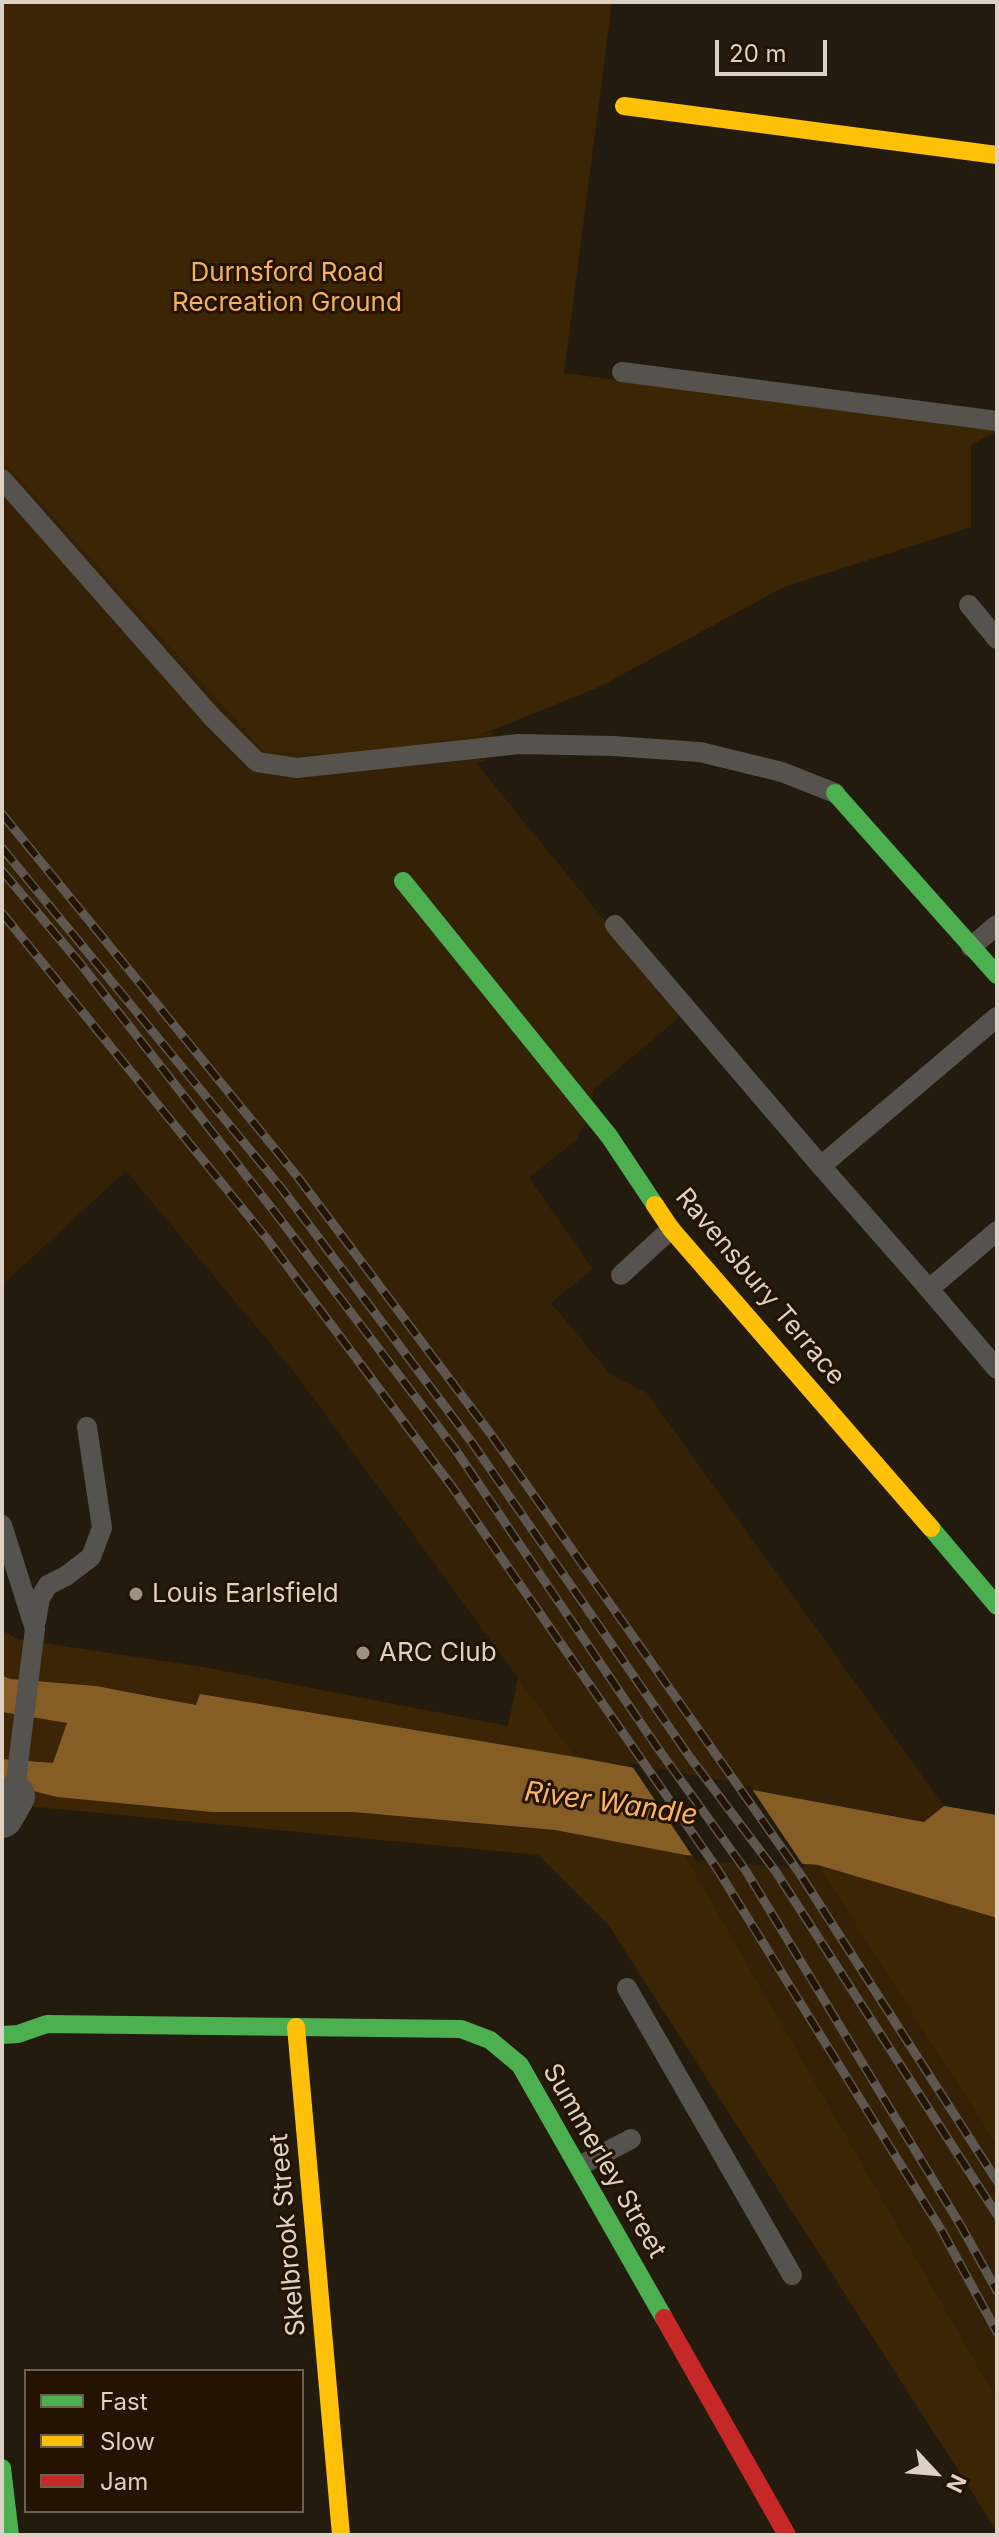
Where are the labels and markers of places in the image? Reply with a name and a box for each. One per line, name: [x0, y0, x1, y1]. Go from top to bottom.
place label: Louis Earlsfield: [152, 1578, 339, 1610]
marker: Louis Earlsfield: [127, 1585, 145, 1603]
place label: ARC Club: [379, 1637, 497, 1669]
marker: ARC Club: [354, 1644, 372, 1662]

